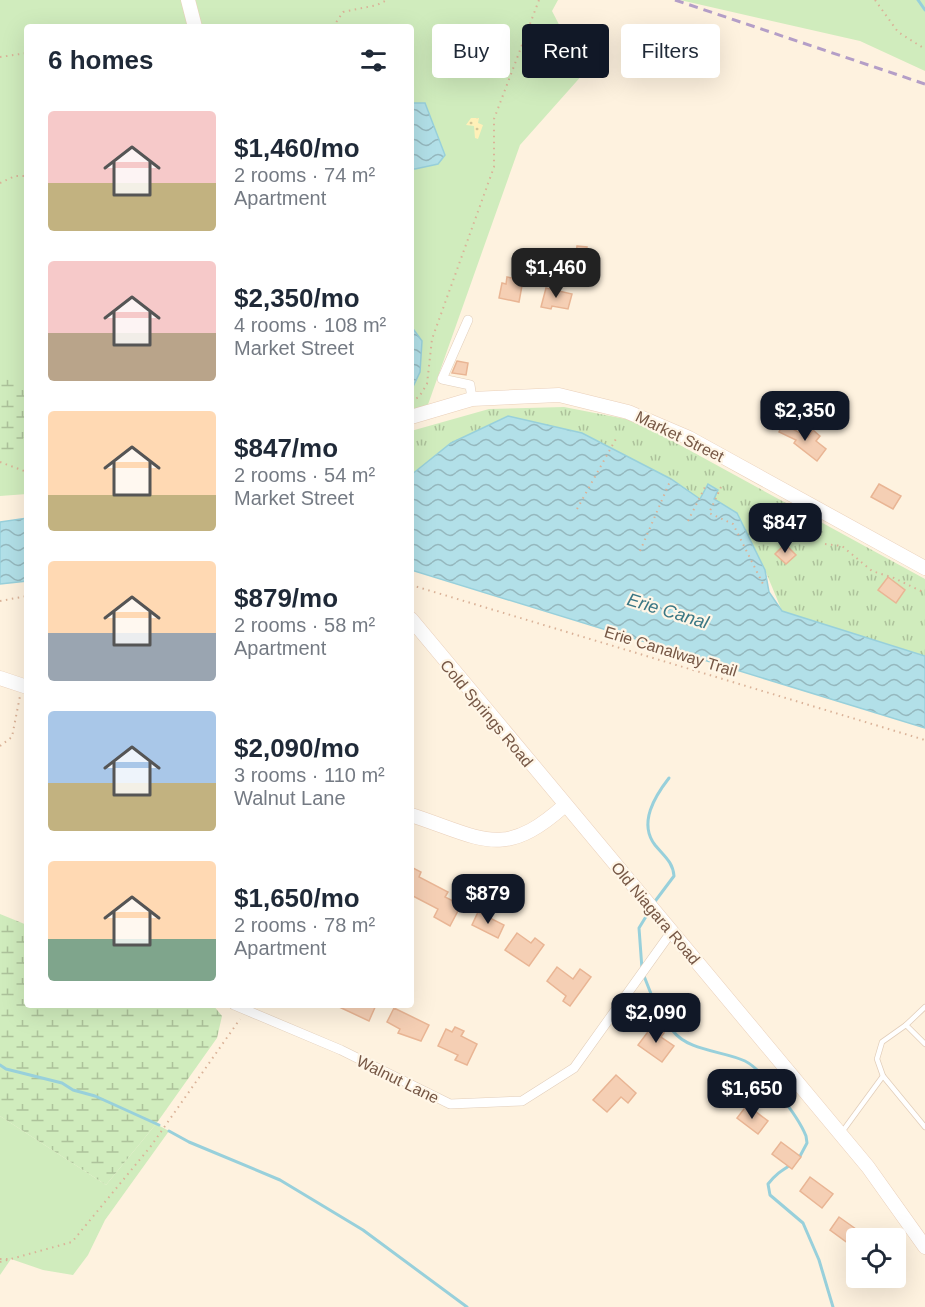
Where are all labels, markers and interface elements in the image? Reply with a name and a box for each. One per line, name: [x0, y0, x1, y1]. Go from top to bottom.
chip: Buy: [432, 24, 510, 78]
chip: Rent: [522, 24, 609, 78]
chip: Filters: [621, 24, 720, 78]
icon: filters: [357, 44, 390, 77]
text: 6 homes: [48, 45, 154, 75]
text: $1,460/mo: [234, 133, 360, 163]
icon: home: [96, 135, 168, 207]
text: 2 rooms · 74 m²: [234, 164, 375, 186]
text: Apartment: [234, 187, 326, 209]
pin: $1,460: [507, 248, 605, 299]
text: $1,460: [525, 256, 587, 278]
text: $2,350/mo: [234, 283, 360, 313]
icon: home: [96, 285, 168, 357]
text: 4 rooms · 108 m²: [234, 314, 386, 336]
text: Market Street: [234, 337, 354, 359]
pin: $2,350: [756, 391, 854, 442]
text: $2,350: [774, 399, 836, 421]
street label: Market Street: [633, 408, 727, 465]
text: $847/mo: [234, 433, 338, 463]
icon: home: [96, 435, 168, 507]
text: 2 rooms · 54 m²: [234, 464, 375, 486]
text: Market Street: [234, 487, 354, 509]
pin: $847: [749, 503, 821, 554]
text: $847: [763, 511, 807, 533]
text: $879/mo: [234, 583, 338, 613]
icon: home: [96, 585, 168, 657]
water label: Erie Canal: [625, 589, 712, 633]
text: 2 rooms · 58 m²: [234, 614, 375, 636]
street label: Erie Canalway Trail: [602, 623, 739, 680]
text: Apartment: [234, 637, 326, 659]
street label: Cold Springs Road: [437, 656, 536, 770]
text: $2,090/mo: [234, 733, 360, 763]
icon: home: [96, 735, 168, 807]
text: 3 rooms · 110 m²: [234, 764, 385, 786]
text: Walnut Lane: [234, 787, 346, 809]
street label: Old Niagara Road: [608, 859, 703, 968]
pin: $879: [452, 874, 524, 925]
text: $879: [466, 882, 510, 904]
text: $1,650/mo: [234, 883, 360, 913]
icon: home: [96, 885, 168, 957]
text: 2 rooms · 78 m²: [234, 914, 375, 936]
text: Apartment: [234, 937, 326, 959]
pin: $2,090: [607, 993, 705, 1044]
text: $2,090: [625, 1001, 687, 1023]
street label: Walnut Lane: [354, 1052, 442, 1107]
pin: $1,650: [703, 1069, 801, 1120]
text: $1,650: [721, 1077, 783, 1099]
map controls: [846, 1228, 906, 1288]
button: locate: [846, 1228, 906, 1288]

